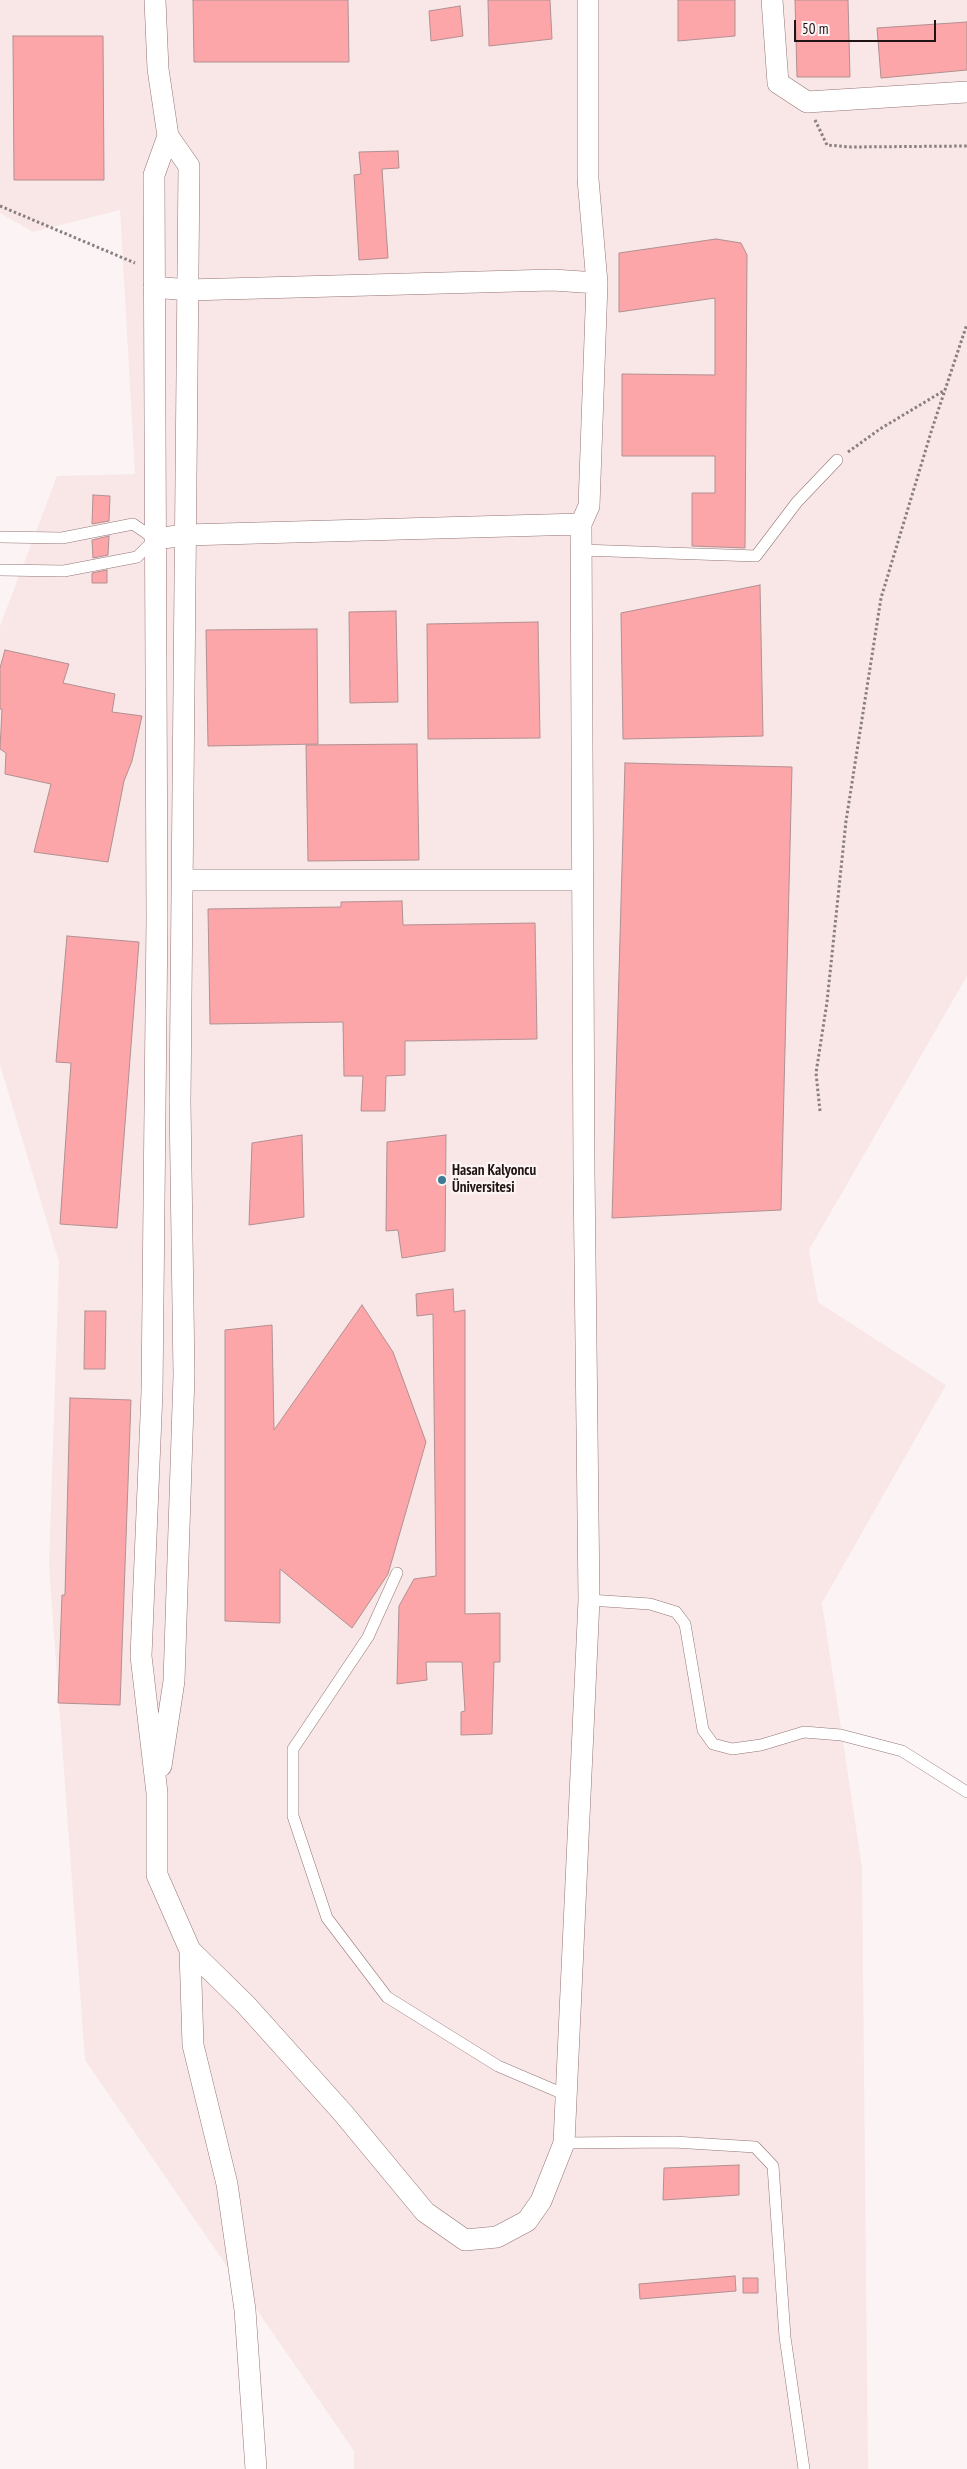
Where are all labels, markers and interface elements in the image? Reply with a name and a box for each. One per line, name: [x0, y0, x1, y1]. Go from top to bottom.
scale bar: [797, 10, 940, 42]
text: 50 m: [802, 19, 828, 38]
place label: Hasan Kalyoncu Üniversitesi: [452, 1162, 536, 1197]
marker: Hasan Kalyoncu Üniversitesi: [436, 1174, 448, 1186]

